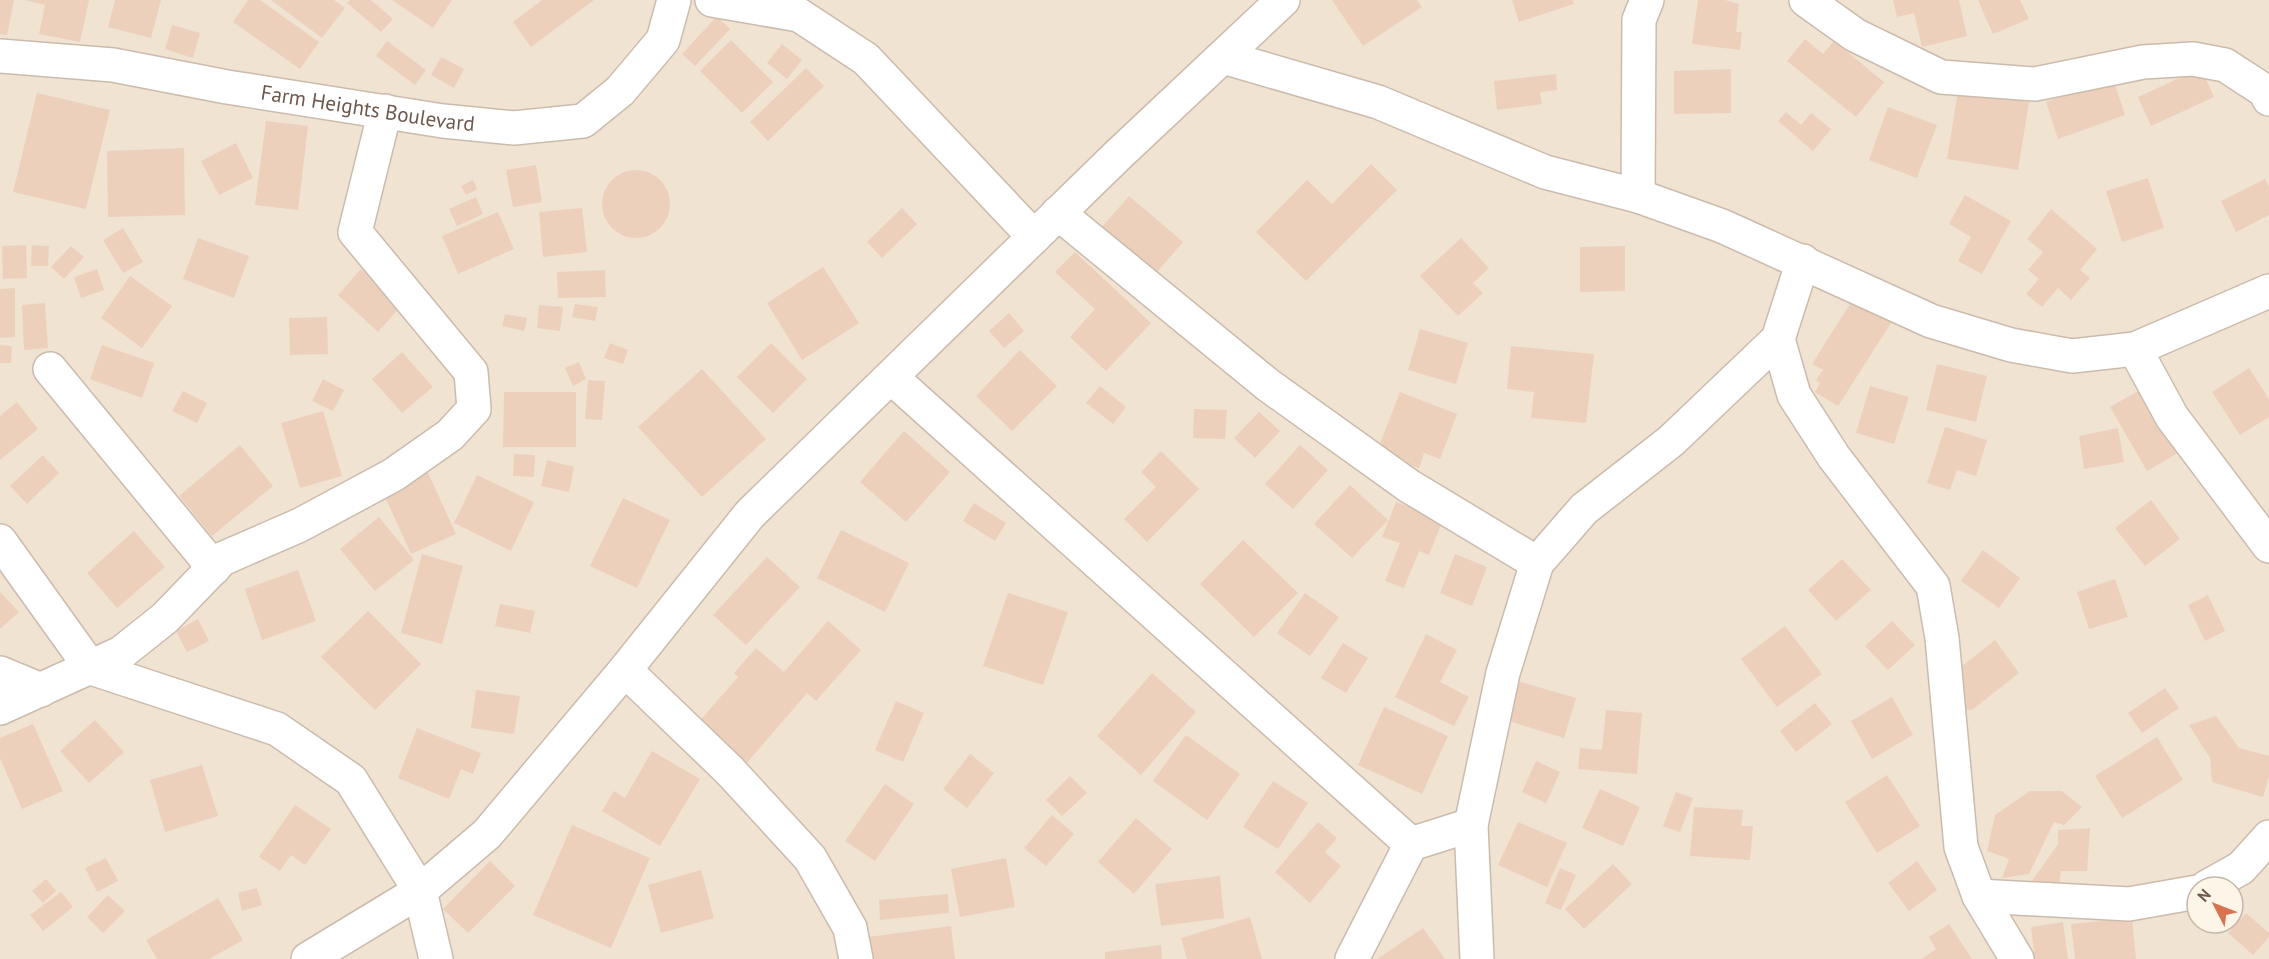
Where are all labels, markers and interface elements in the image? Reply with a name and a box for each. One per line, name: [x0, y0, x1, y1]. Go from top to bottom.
street label: Farm Heights Boulevard: [259, 79, 476, 137]
north arrow: [2185, 875, 2245, 935]
text: N: [2193, 884, 2215, 906]

